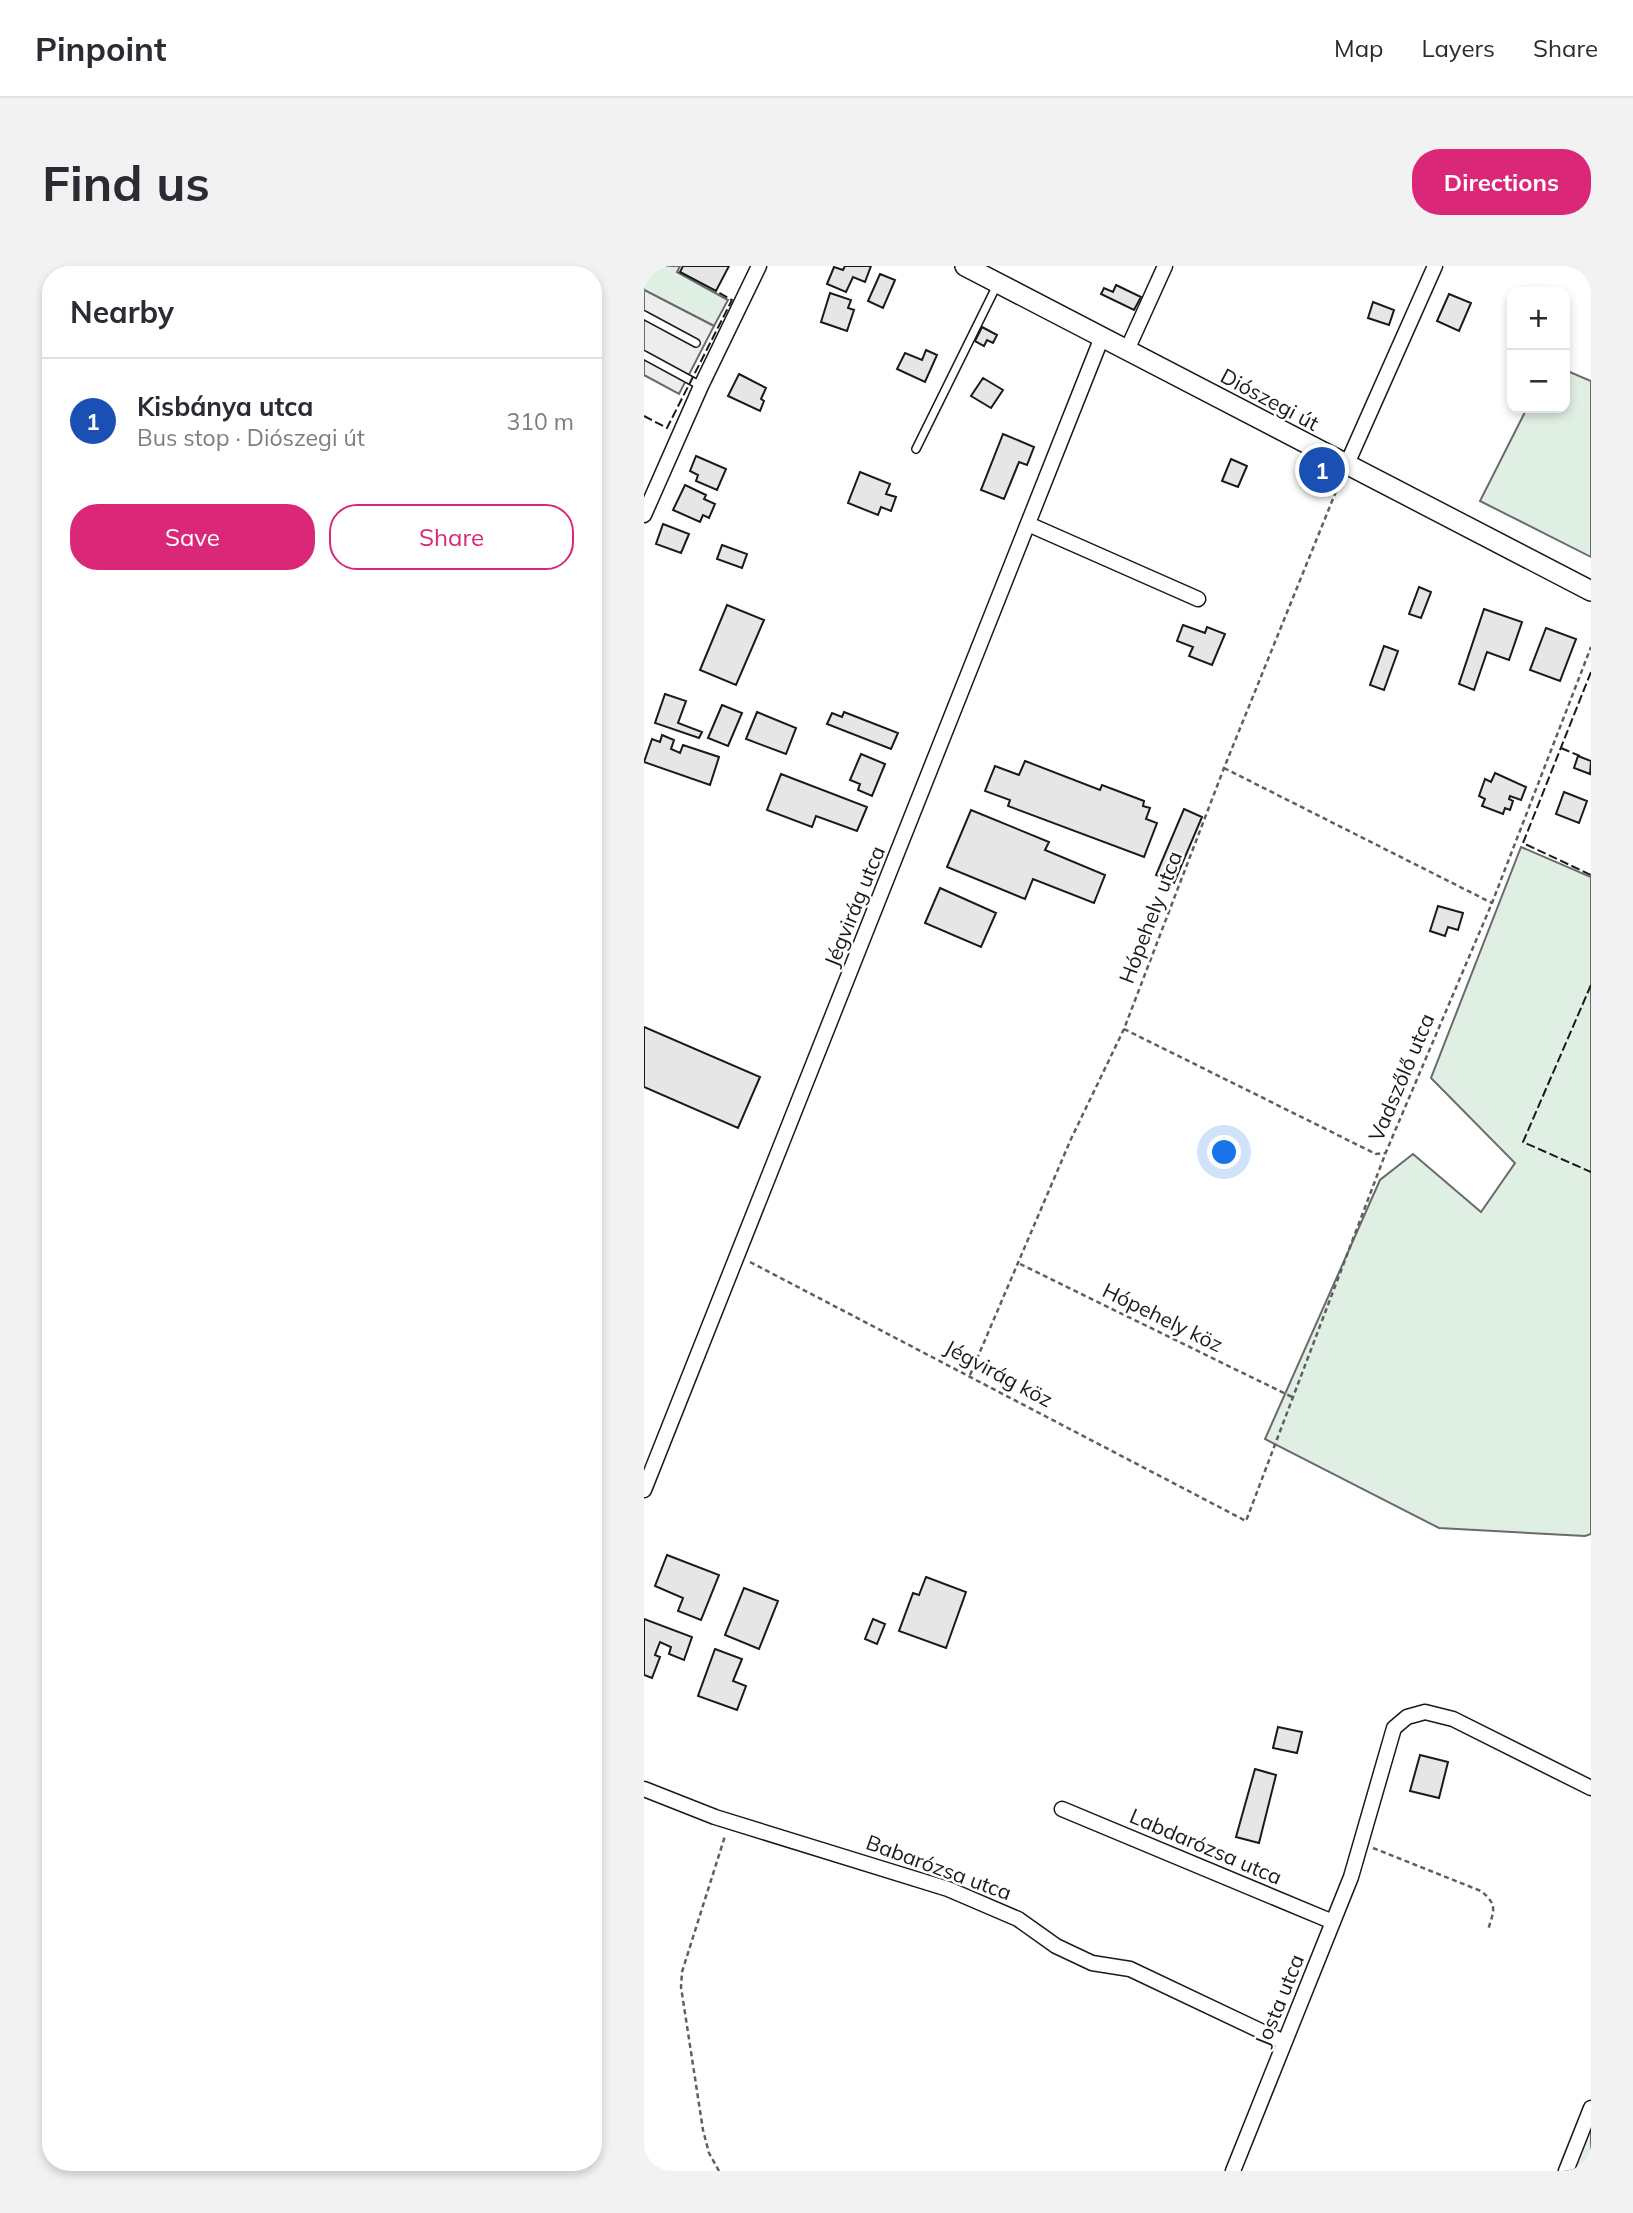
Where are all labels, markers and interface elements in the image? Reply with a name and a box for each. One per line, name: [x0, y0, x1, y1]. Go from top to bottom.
text: Pinpoint: [35, 28, 167, 69]
text: Map: [1334, 33, 1383, 63]
text: Layers: [1421, 33, 1495, 63]
text: Share: [1533, 33, 1598, 63]
button: Directions: [1412, 149, 1591, 215]
text: Find us: [42, 152, 210, 213]
map controls: [1507, 287, 1570, 413]
button: +: [1507, 287, 1570, 350]
text: Nearby: [70, 293, 174, 331]
button: −: [1507, 350, 1570, 413]
street label: Diószegi út: [1216, 362, 1324, 436]
text: Kisbánya utca: [137, 390, 313, 423]
text: 1: [86, 407, 100, 436]
text: 310 m: [506, 407, 574, 436]
text: Bus stop · Diószegi út: [137, 423, 365, 452]
pin: 1: [1299, 444, 1345, 496]
button: Save: [70, 504, 315, 570]
button: Share: [329, 504, 574, 570]
street label: Jégvirág utca: [818, 842, 890, 970]
street label: Hópehely utca: [1113, 847, 1187, 987]
street label: Vadszőlő utca: [1362, 1009, 1440, 1145]
your location: [1207, 1135, 1241, 1169]
street label: Hópehely köz: [1099, 1277, 1227, 1357]
street label: Jégvirág köz: [940, 1334, 1058, 1412]
street label: Labdarózsa utca: [1126, 1802, 1286, 1890]
street label: Babarózsa utca: [863, 1829, 1015, 1905]
street label: Josta utca: [1249, 1950, 1309, 2050]

